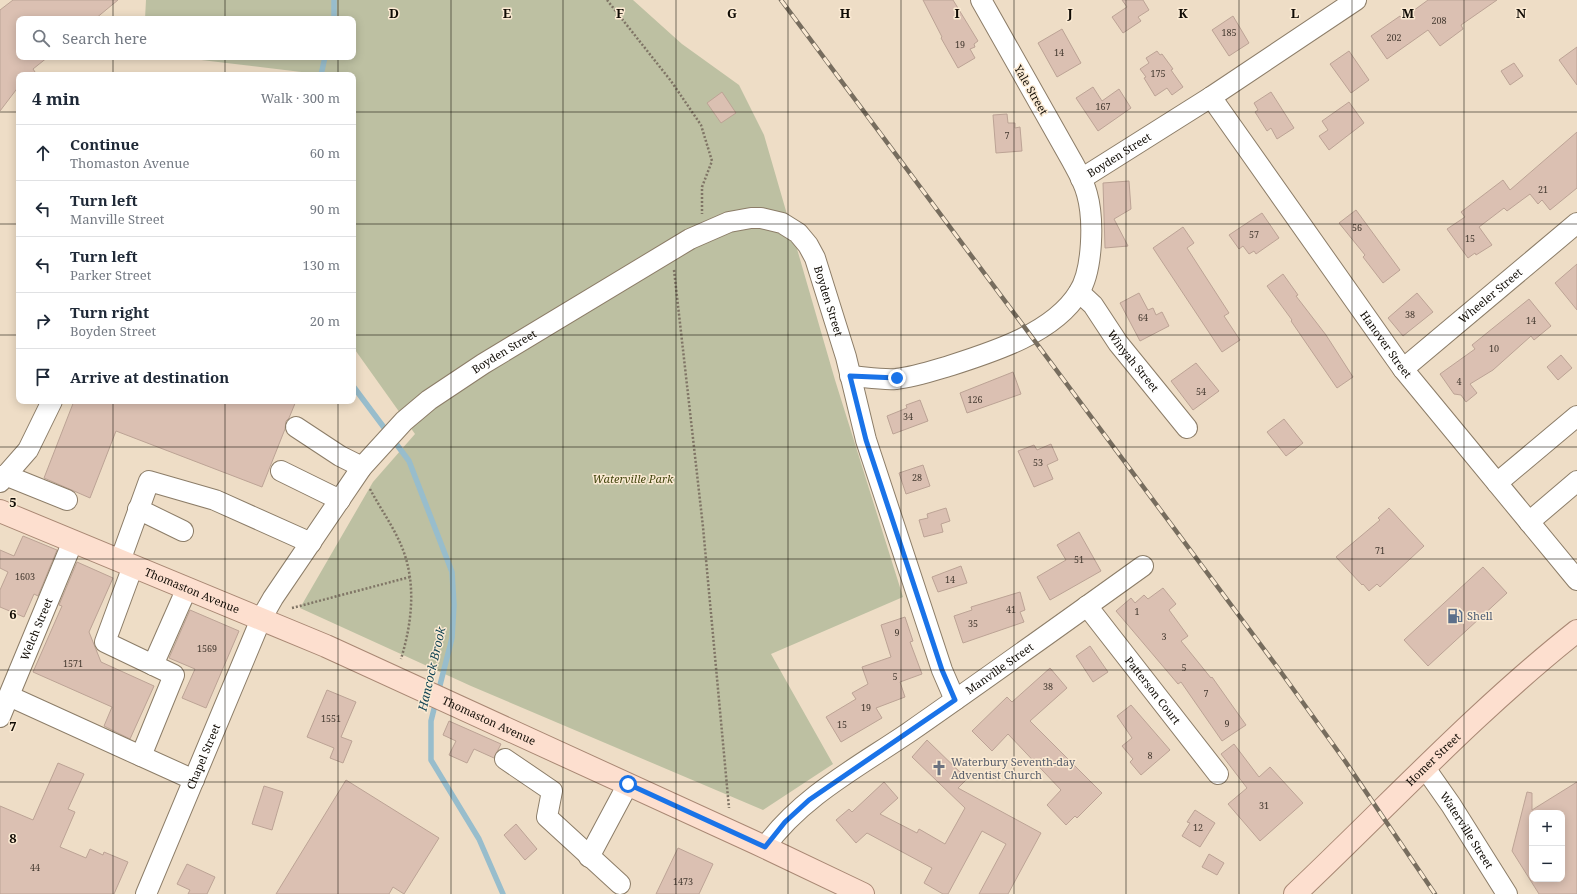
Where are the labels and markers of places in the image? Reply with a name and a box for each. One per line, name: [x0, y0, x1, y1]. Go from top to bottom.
fuel station icon: Shell: [1446, 607, 1464, 625]
place label: Shell: [1467, 608, 1493, 623]
place label: Waterbury Seventh-day Adventist Church: [951, 754, 1076, 782]
church icon: Waterbury Seventh-day Adventist Church: [930, 759, 948, 777]

